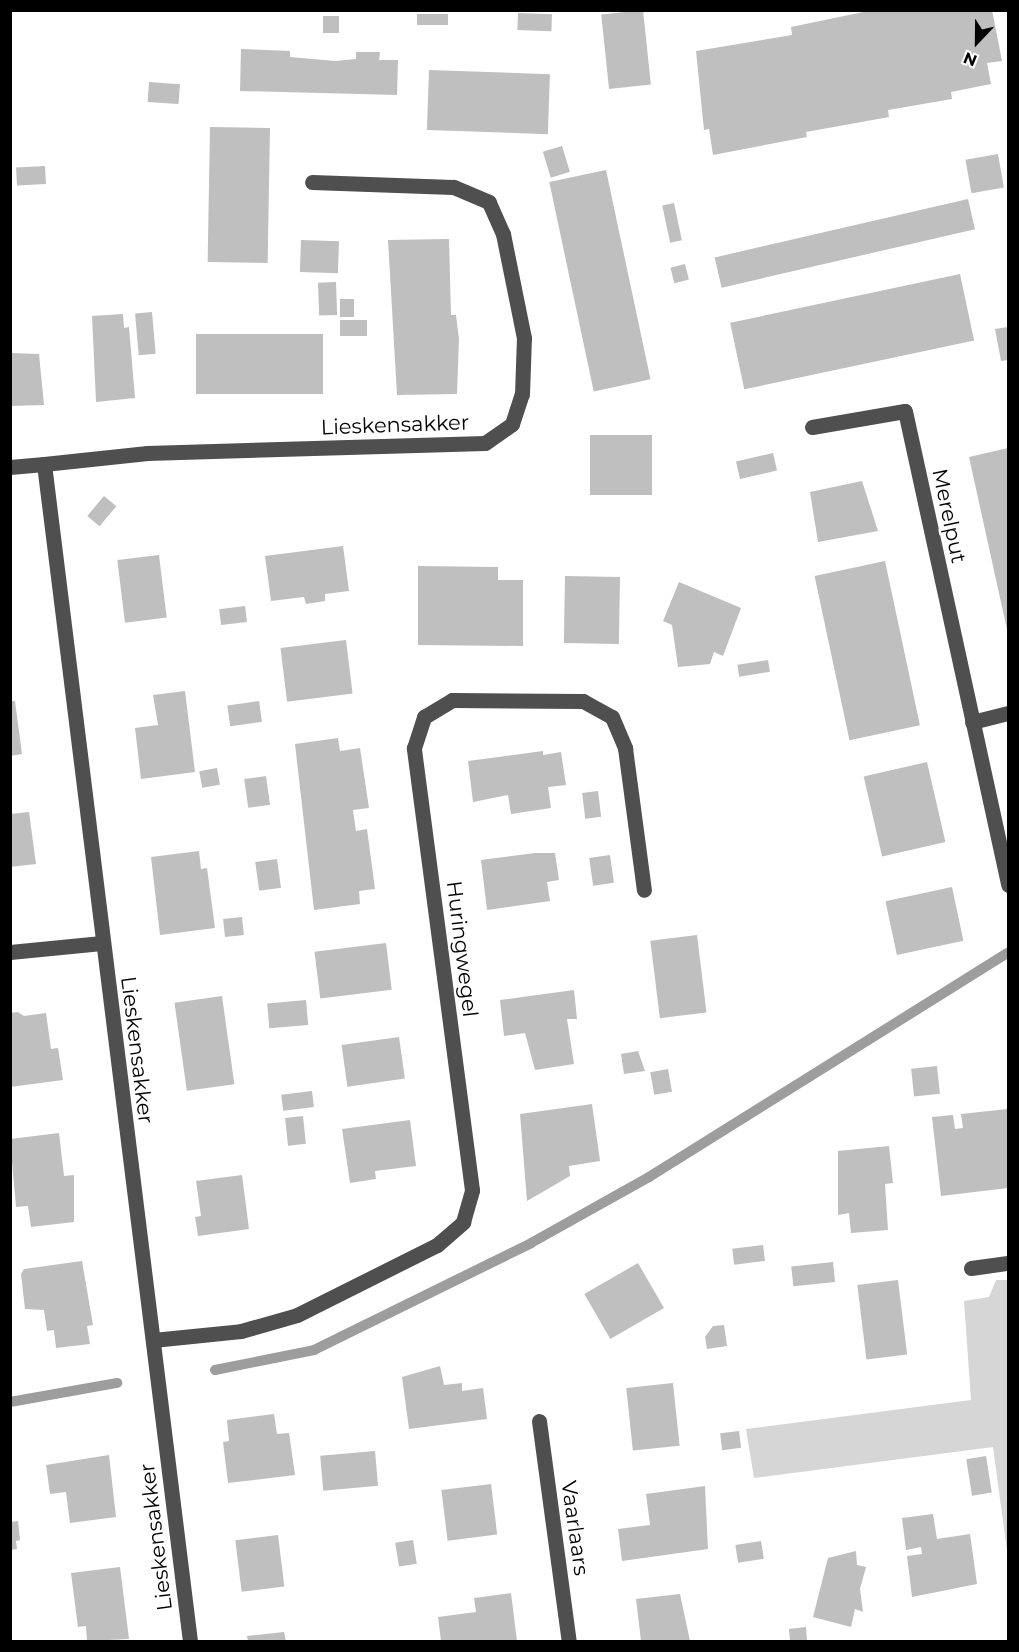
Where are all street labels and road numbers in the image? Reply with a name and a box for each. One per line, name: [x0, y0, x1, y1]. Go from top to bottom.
street label: Lieskensakker: [320, 410, 470, 440]
street label: Merelput: [927, 466, 971, 566]
street label: Huringwegel: [441, 879, 483, 1019]
street label: Lieskensakker: [115, 975, 159, 1125]
street label: Lieskensakker: [134, 1462, 178, 1612]
street label: Vaarlaars: [556, 1479, 594, 1577]

